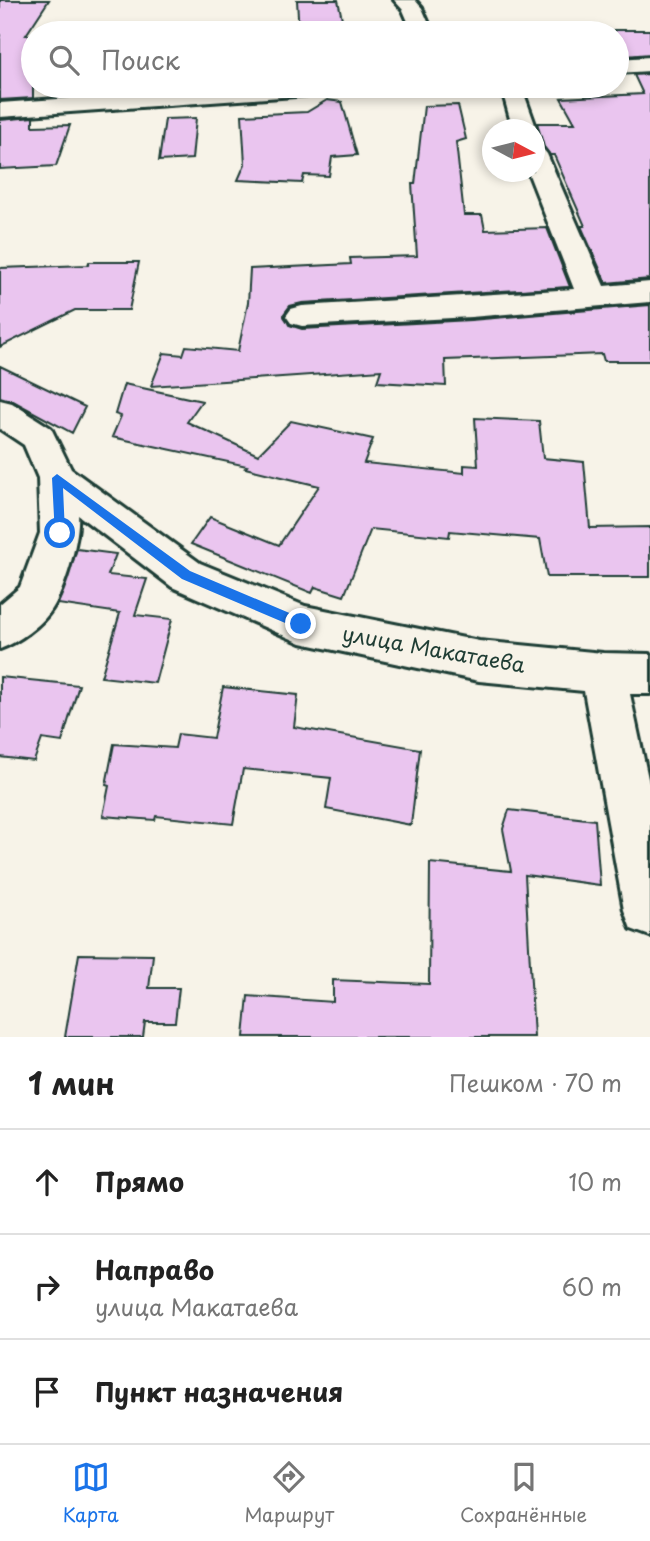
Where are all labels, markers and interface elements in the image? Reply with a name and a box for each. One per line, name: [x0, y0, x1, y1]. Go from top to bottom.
search box: [21, 21, 629, 98]
text: Поиск: [101, 40, 180, 79]
icon: search: [45, 41, 83, 79]
north arrow: [482, 119, 545, 182]
route start: [44, 517, 75, 548]
route end: [285, 608, 316, 639]
street label: улица Макатаева: [340, 616, 528, 680]
text: 1 мин: [28, 1060, 115, 1105]
text: Пешком · 70 m: [449, 1065, 622, 1100]
text: Прямо: [95, 1162, 184, 1201]
icon: ahead: [28, 1163, 66, 1201]
text: 10 m: [568, 1164, 622, 1199]
text: Направо: [95, 1250, 214, 1289]
icon: right: [28, 1268, 66, 1306]
text: 60 m: [562, 1269, 622, 1304]
text: улица Макатаева: [95, 1289, 298, 1324]
text: Пункт назначения: [95, 1372, 343, 1411]
icon: arrive: [28, 1373, 66, 1411]
tab: Карта: [63, 1458, 119, 1528]
tab: Маршрут: [244, 1458, 334, 1528]
tab: Сохранённые: [460, 1458, 587, 1528]

